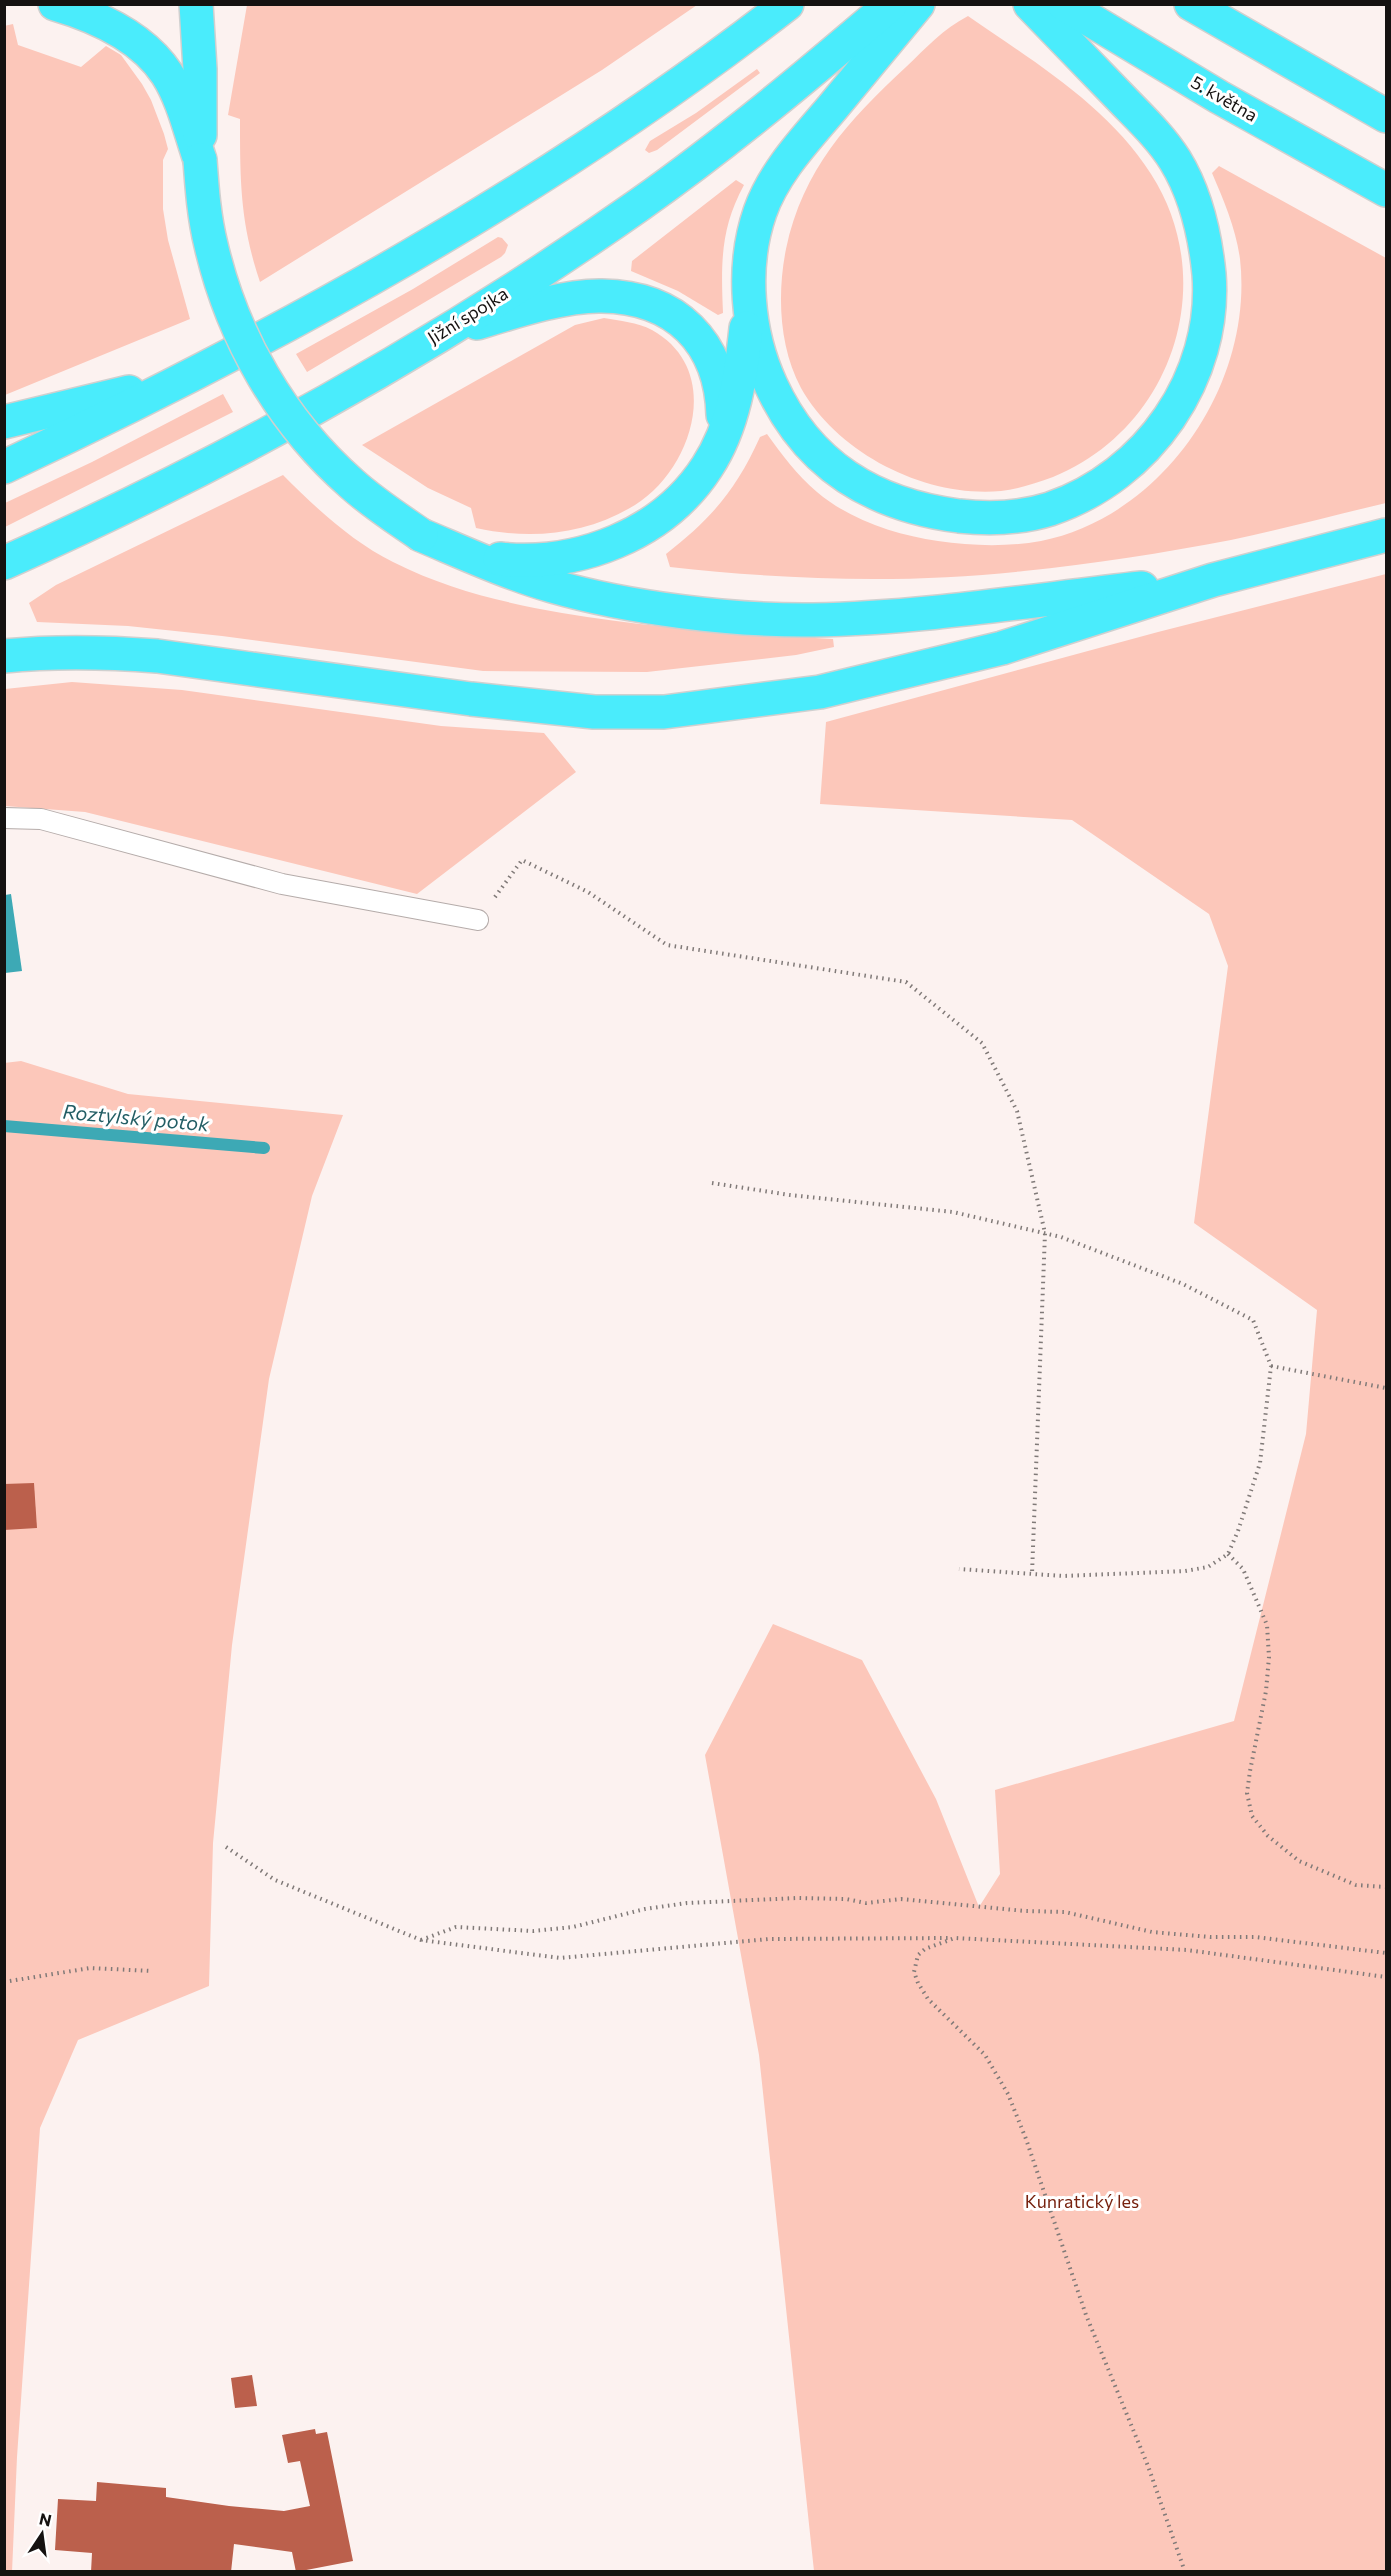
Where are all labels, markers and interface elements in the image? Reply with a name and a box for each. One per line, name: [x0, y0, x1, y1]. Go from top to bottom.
street label: 5. května: [1187, 70, 1262, 126]
street label: Jižní spojka: [423, 282, 512, 348]
water label: Roztylský potok: [62, 1099, 211, 1135]
park label: Kunratický les: [1025, 2190, 1139, 2212]
north arrow: [12, 2504, 72, 2564]
text: N: [38, 2508, 53, 2530]

